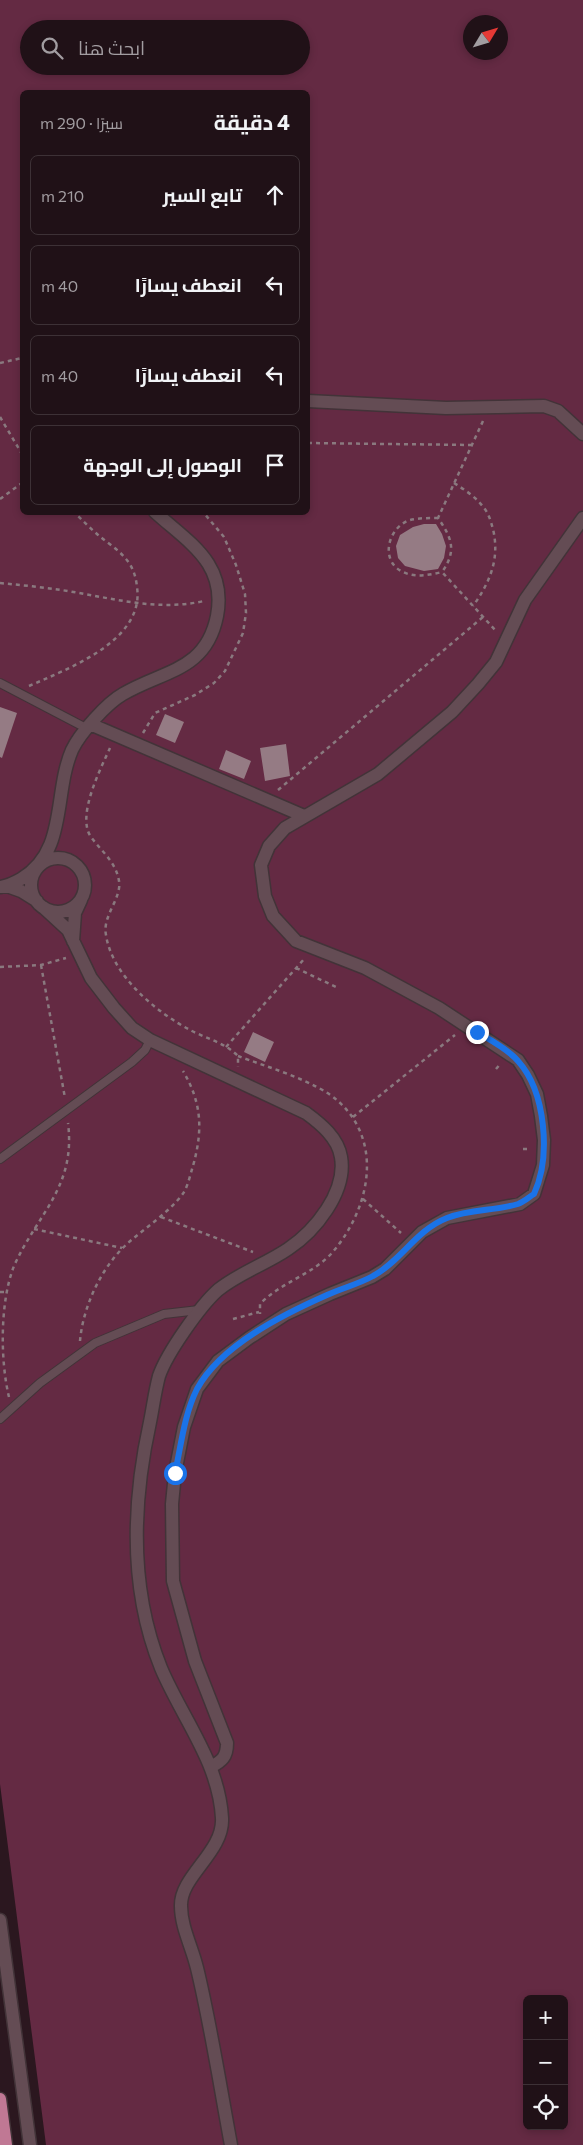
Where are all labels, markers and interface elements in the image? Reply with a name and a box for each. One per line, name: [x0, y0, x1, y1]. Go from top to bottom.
north arrow: [463, 15, 508, 60]
search box: [20, 20, 310, 75]
icon: search: [38, 34, 66, 62]
text: ابحث هنا: [78, 36, 145, 59]
text: 4 دقيقة: [214, 109, 290, 134]
text: سيرًا · 290 m: [40, 113, 123, 132]
icon: ahead: [261, 181, 289, 209]
text: تابع السير: [163, 183, 242, 206]
text: 210 m: [41, 186, 84, 205]
icon: left: [261, 271, 289, 299]
text: انعطف يسارًا: [135, 273, 242, 296]
text: 40 m: [41, 276, 78, 295]
icon: left: [261, 361, 289, 389]
text: انعطف يسارًا: [135, 363, 242, 386]
text: 40 m: [41, 366, 78, 385]
icon: arrive: [261, 451, 289, 479]
text: الوصول إلى الوجهة: [83, 453, 242, 476]
route end: [466, 1021, 489, 1044]
route start: [164, 1462, 187, 1485]
map controls: [523, 1995, 568, 2130]
button: +: [523, 1995, 568, 2040]
button: −: [523, 2040, 568, 2085]
button: locate: [523, 2085, 568, 2130]

